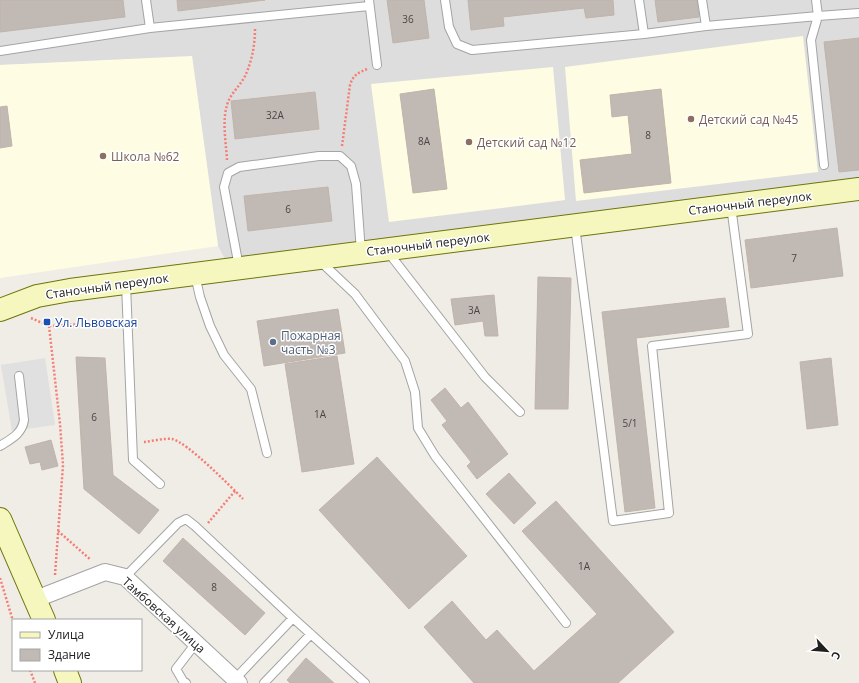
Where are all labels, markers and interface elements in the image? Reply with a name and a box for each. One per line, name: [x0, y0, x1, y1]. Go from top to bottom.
house number: 36: [402, 12, 414, 26]
house number: 32А: [266, 108, 285, 122]
place label: Детский сад №45: [699, 111, 798, 128]
marker: Детский сад №45: [686, 114, 696, 124]
house number: 8: [645, 128, 651, 142]
house number: 8А: [418, 134, 431, 148]
place label: Детский сад №12: [477, 134, 576, 151]
marker: Детский сад №12: [464, 137, 474, 147]
place label: Школа №62: [111, 148, 180, 165]
marker: Школа №62: [98, 151, 108, 161]
street label: Станочный переулок: [687, 187, 813, 219]
house number: 6: [285, 202, 291, 216]
street label: Станочный переулок: [365, 228, 491, 260]
house number: 7: [791, 251, 797, 265]
street label: Станочный переулок: [44, 269, 170, 303]
house number: 3А: [468, 303, 481, 317]
place label: Ул. Львовская: [55, 314, 137, 331]
marker: Ул. Львовская: [42, 317, 52, 327]
place label: Пожарная часть №3: [281, 327, 341, 358]
marker: Пожарная часть №3: [268, 337, 278, 347]
house number: 1А: [314, 407, 327, 421]
house number: 6: [91, 410, 97, 424]
house number: 5/1: [622, 416, 638, 430]
house number: 1А: [578, 559, 591, 573]
street label: Тамбовская улица: [119, 573, 209, 657]
house number: 8: [211, 580, 217, 594]
legend: [12, 619, 142, 671]
text: Улица: [48, 626, 84, 643]
north arrow: [807, 631, 847, 671]
text: Здание: [48, 646, 91, 663]
text: С: [828, 649, 845, 662]

